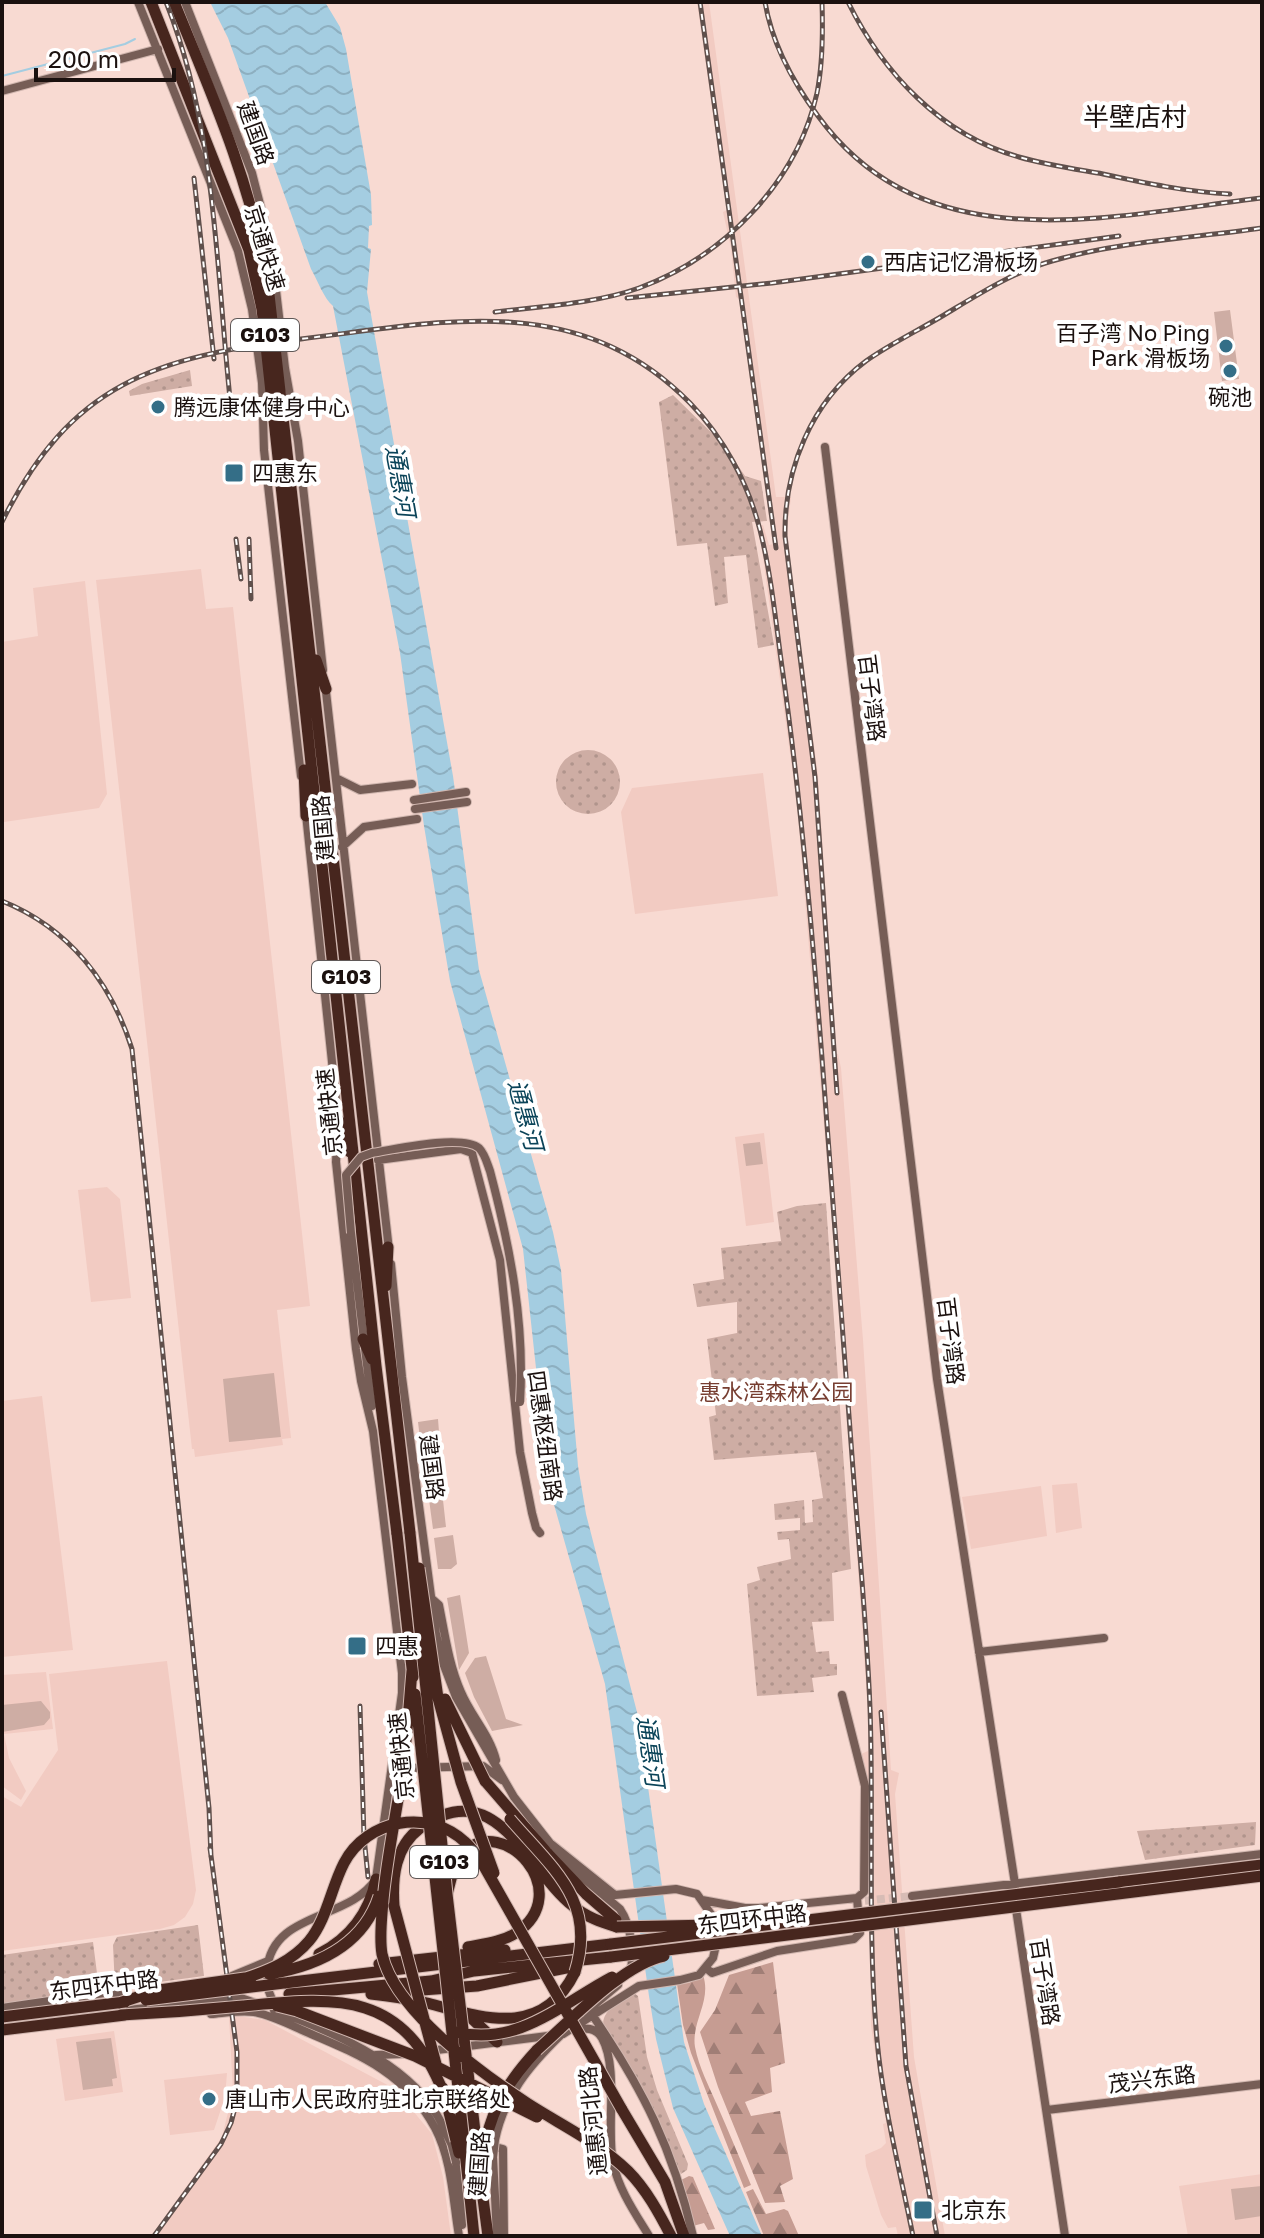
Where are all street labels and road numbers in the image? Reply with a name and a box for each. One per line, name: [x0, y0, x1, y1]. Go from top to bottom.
street label: 建国路: [232, 97, 280, 168]
street label: 京通快速: [240, 202, 291, 294]
road number: G103: [231, 319, 299, 351]
street label: 百子湾路: [854, 653, 891, 743]
street label: 建国路: [306, 794, 339, 862]
road number: G103: [312, 961, 380, 993]
street label: 京通快速: [310, 1067, 347, 1157]
street label: 百子湾路: [933, 1296, 970, 1386]
street label: 四惠枢纽南路: [523, 1369, 568, 1503]
street label: 建国路: [415, 1433, 450, 1501]
street label: 京通快速: [382, 1711, 419, 1801]
road number: G103: [410, 1846, 478, 1878]
street label: 东四环中路: [696, 1898, 808, 1939]
street label: 百子湾路: [1025, 1936, 1066, 2027]
street label: 东四环中路: [48, 1964, 160, 2005]
street label: 茂兴东路: [1107, 2060, 1197, 2097]
street label: 通惠河北路: [573, 2065, 612, 2177]
street label: 建国路: [463, 2130, 494, 2198]

